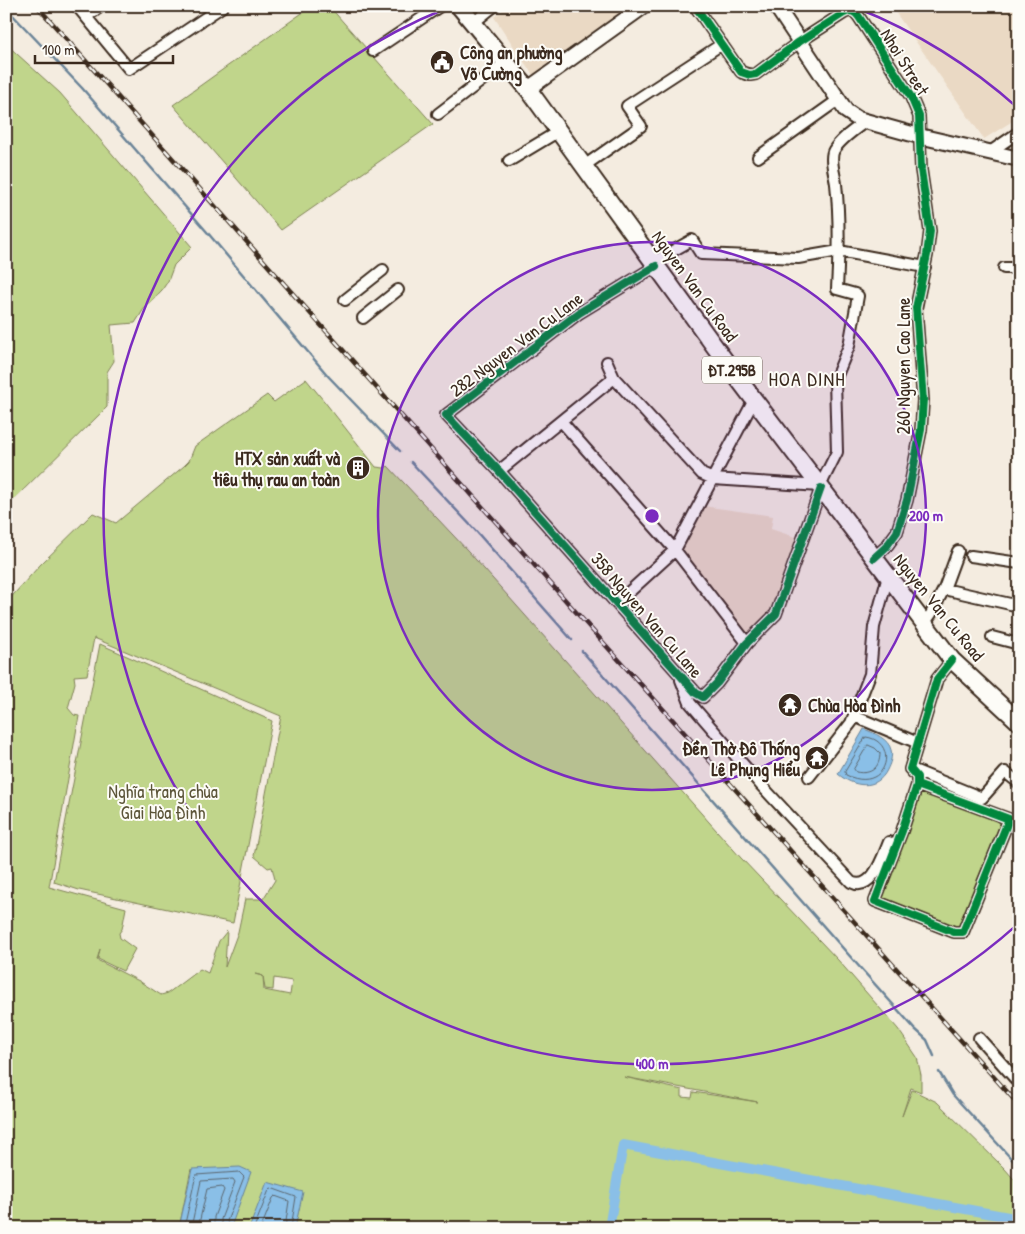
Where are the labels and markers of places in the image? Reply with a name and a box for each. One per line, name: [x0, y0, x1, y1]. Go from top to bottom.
place label: Công an phường Võ Cường: [460, 40, 563, 87]
public building icon: Công an phường Võ Cường: [429, 49, 455, 75]
place label: HTX sản xuất và tiêu thụ rau an toàn: [212, 446, 341, 492]
building icon: HTX sản xuất và tiêu thụ rau an toàn: [345, 455, 371, 481]
centre of rings: [643, 507, 661, 525]
temple icon: Chùa Hòa Đình: [777, 692, 803, 718]
place label: Chùa Hòa Đình: [808, 693, 901, 718]
place label: Đền Thờ Đô Thống Lê Phụng Hiểu: [683, 736, 801, 783]
temple icon: Đền Thờ Đô Thống Lê Phụng Hiểu: [804, 745, 830, 771]

